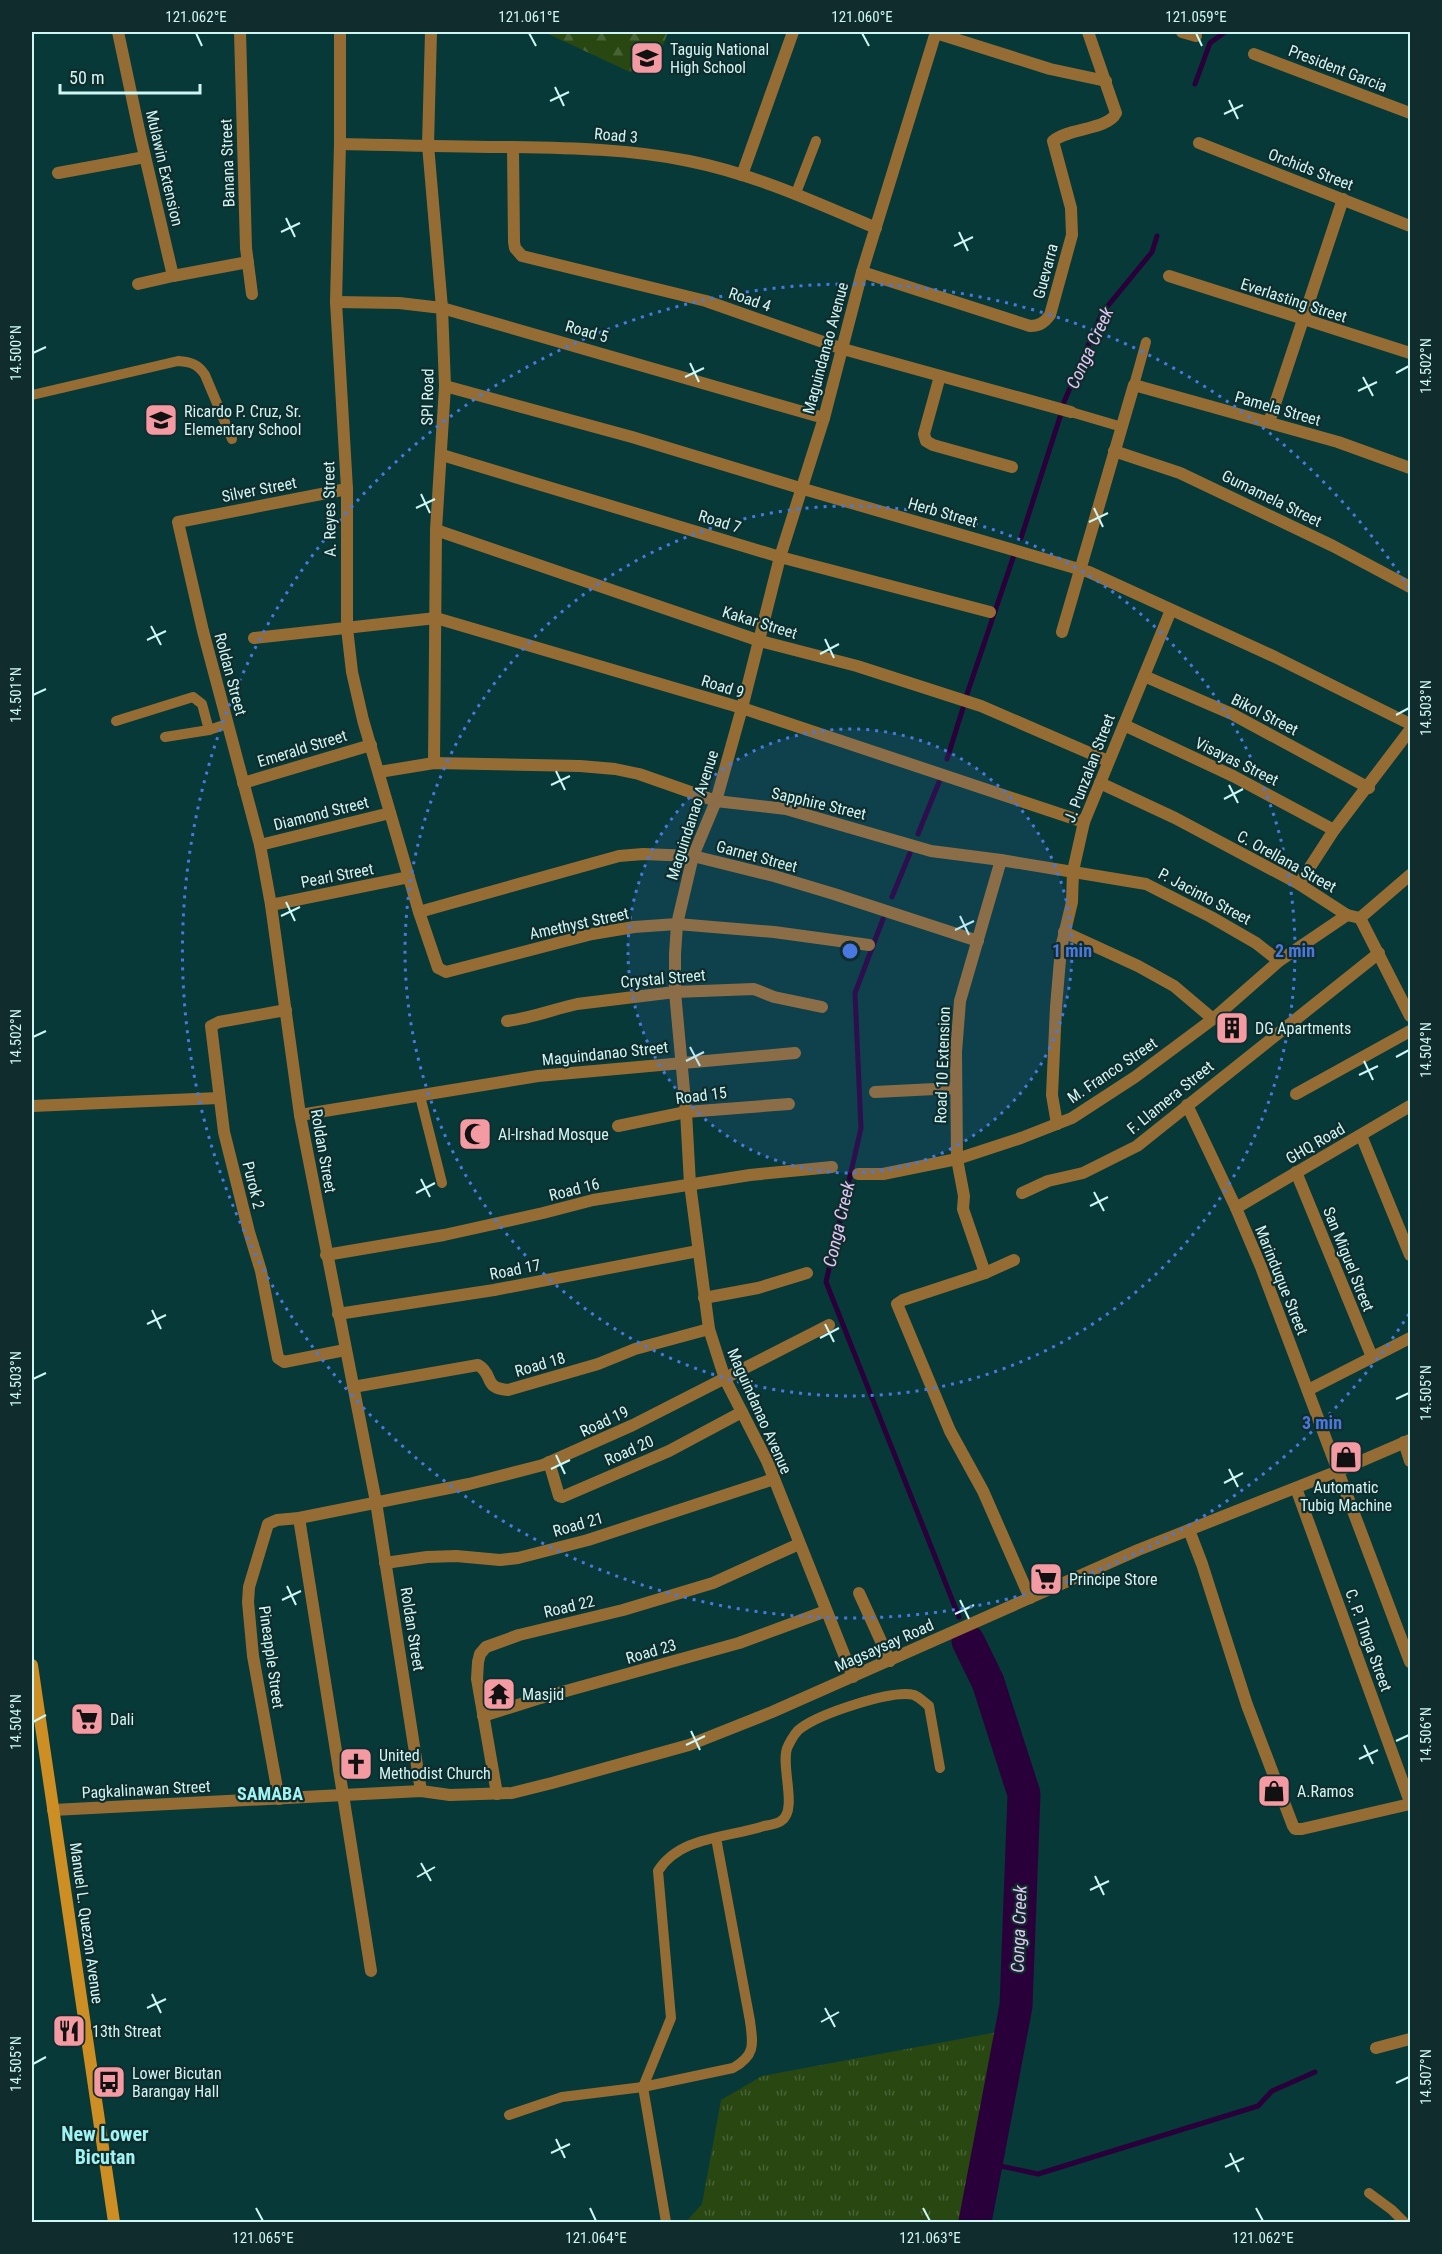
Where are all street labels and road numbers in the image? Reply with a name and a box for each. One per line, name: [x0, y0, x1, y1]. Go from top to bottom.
street label: President Garcia: [1286, 41, 1390, 96]
street label: Mulawin Extension: [142, 108, 187, 228]
street label: Banana Street: [216, 118, 239, 207]
street label: Road 3: [593, 124, 639, 147]
street label: Orchids Street: [1266, 145, 1356, 194]
street label: Guevarra: [1029, 242, 1062, 301]
street label: Everlasting Street: [1238, 274, 1350, 327]
street label: Maguindanao Avenue: [799, 280, 852, 416]
street label: Road 4: [726, 283, 774, 316]
street label: Road 5: [563, 316, 611, 347]
street label: SPI Road: [418, 368, 437, 426]
street label: Pamela Street: [1233, 387, 1323, 430]
street label: A. Reyes Street: [319, 461, 340, 557]
street label: Gumamela Street: [1219, 466, 1325, 531]
street label: Silver Street: [220, 473, 298, 506]
street label: Herb Street: [906, 494, 980, 532]
street label: Road 7: [696, 506, 744, 537]
street label: Kakar Street: [720, 602, 800, 643]
street label: Roldan Street: [210, 631, 251, 718]
street label: Road 9: [699, 671, 747, 702]
street label: Bikol Street: [1228, 690, 1302, 739]
street label: J. Punzalan Street: [1060, 711, 1119, 825]
street label: Emerald Street: [255, 726, 349, 771]
street label: Visayas Street: [1192, 733, 1282, 790]
street label: Maguindanao Avenue: [662, 748, 722, 883]
street label: Sapphire Street: [770, 783, 868, 824]
street label: Diamond Street: [272, 792, 371, 834]
street label: C. Orellana Street: [1234, 826, 1340, 897]
street label: Garnet Street: [714, 837, 800, 876]
street label: Pearl Street: [299, 859, 375, 892]
street label: P. Jacinto Street: [1155, 864, 1255, 929]
street label: Amethyst Street: [528, 904, 631, 943]
street label: Crystal Street: [620, 965, 707, 992]
street label: Road 10 Extension: [931, 1006, 954, 1124]
street label: M. Franco Street: [1064, 1033, 1161, 1107]
street label: Maguindanao Street: [541, 1037, 669, 1070]
street label: F. Llamera Street: [1123, 1057, 1218, 1138]
street label: Road 15: [674, 1083, 728, 1108]
street label: Roldan Street: [307, 1108, 340, 1195]
street label: GHQ Road: [1282, 1119, 1348, 1168]
street label: Purok 2: [238, 1159, 269, 1211]
street label: Road 16: [547, 1174, 602, 1205]
street label: San Miguel Street: [1319, 1204, 1378, 1314]
street label: Marinduque Street: [1251, 1223, 1312, 1338]
street label: Road 17: [488, 1255, 542, 1284]
street label: Maguindanao Avenue: [723, 1345, 796, 1477]
street label: Road 18: [513, 1348, 568, 1381]
street label: Road 19: [577, 1402, 632, 1441]
street label: Road 20: [602, 1431, 657, 1470]
street label: Road 21: [551, 1508, 606, 1541]
street label: Roldan Street: [396, 1586, 429, 1673]
street label: C. P. TInga Street: [1341, 1586, 1396, 1694]
street label: Road 22: [542, 1591, 596, 1622]
street label: Pineapple Street: [255, 1604, 288, 1710]
street label: Magsaysay Road: [832, 1615, 937, 1676]
street label: Road 23: [624, 1635, 679, 1668]
street label: Pagkalinawan Street: [81, 1777, 211, 1802]
street label: Manuel L. Quezon Avenue: [66, 1841, 107, 2005]

